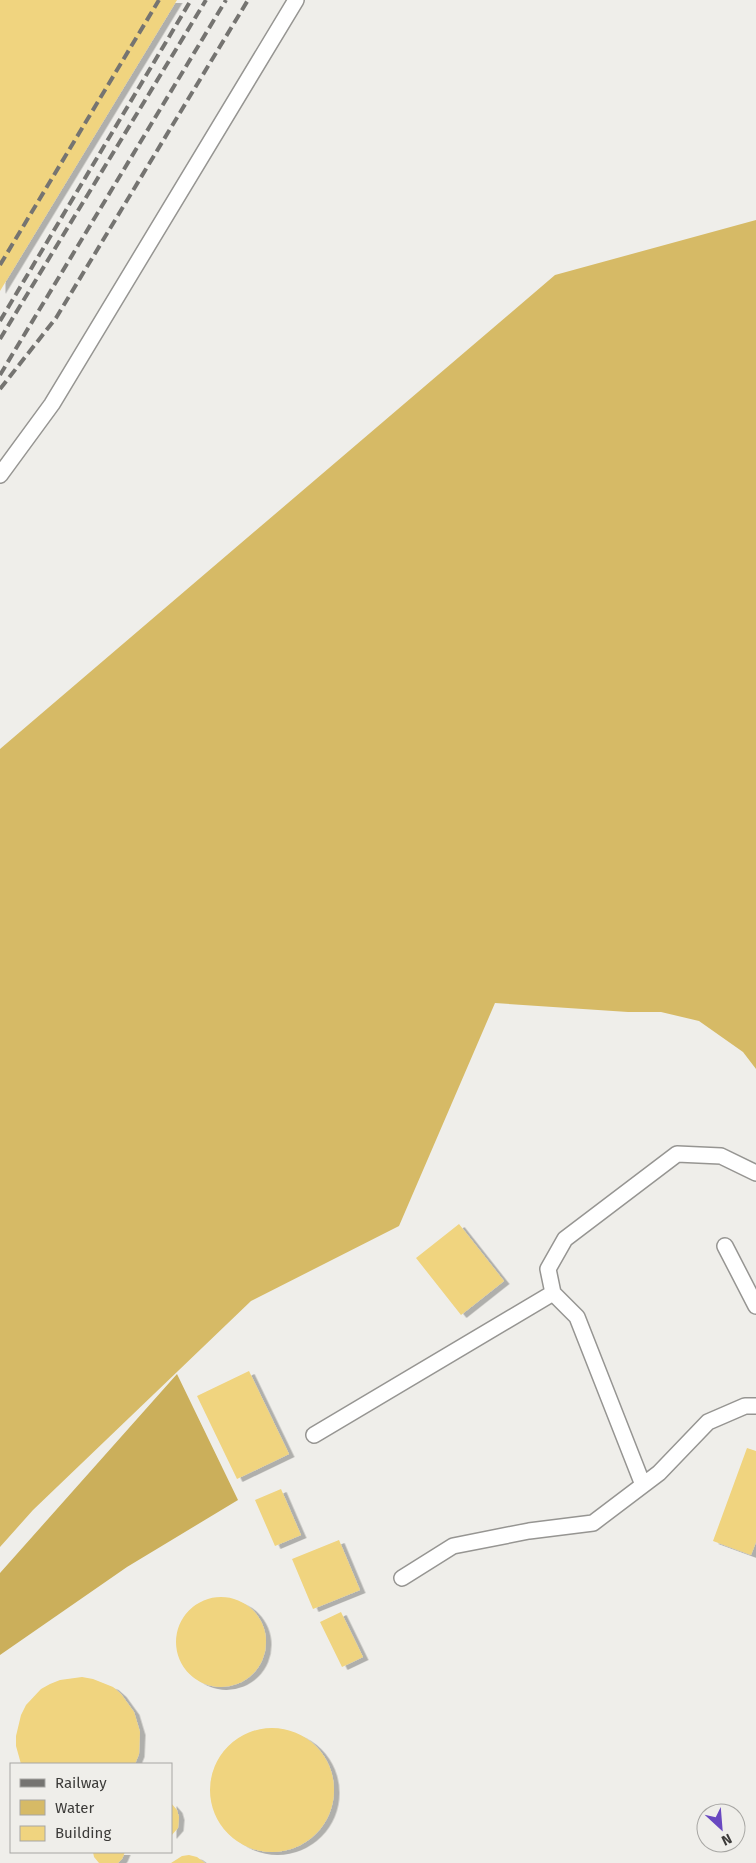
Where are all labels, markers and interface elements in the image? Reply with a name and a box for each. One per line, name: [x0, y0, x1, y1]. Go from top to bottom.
legend: [10, 1763, 172, 1853]
text: Railway: [55, 1774, 107, 1792]
text: Water: [55, 1799, 94, 1817]
north arrow: [696, 1803, 746, 1853]
text: Building: [55, 1824, 111, 1842]
text: N: [719, 1830, 734, 1849]

